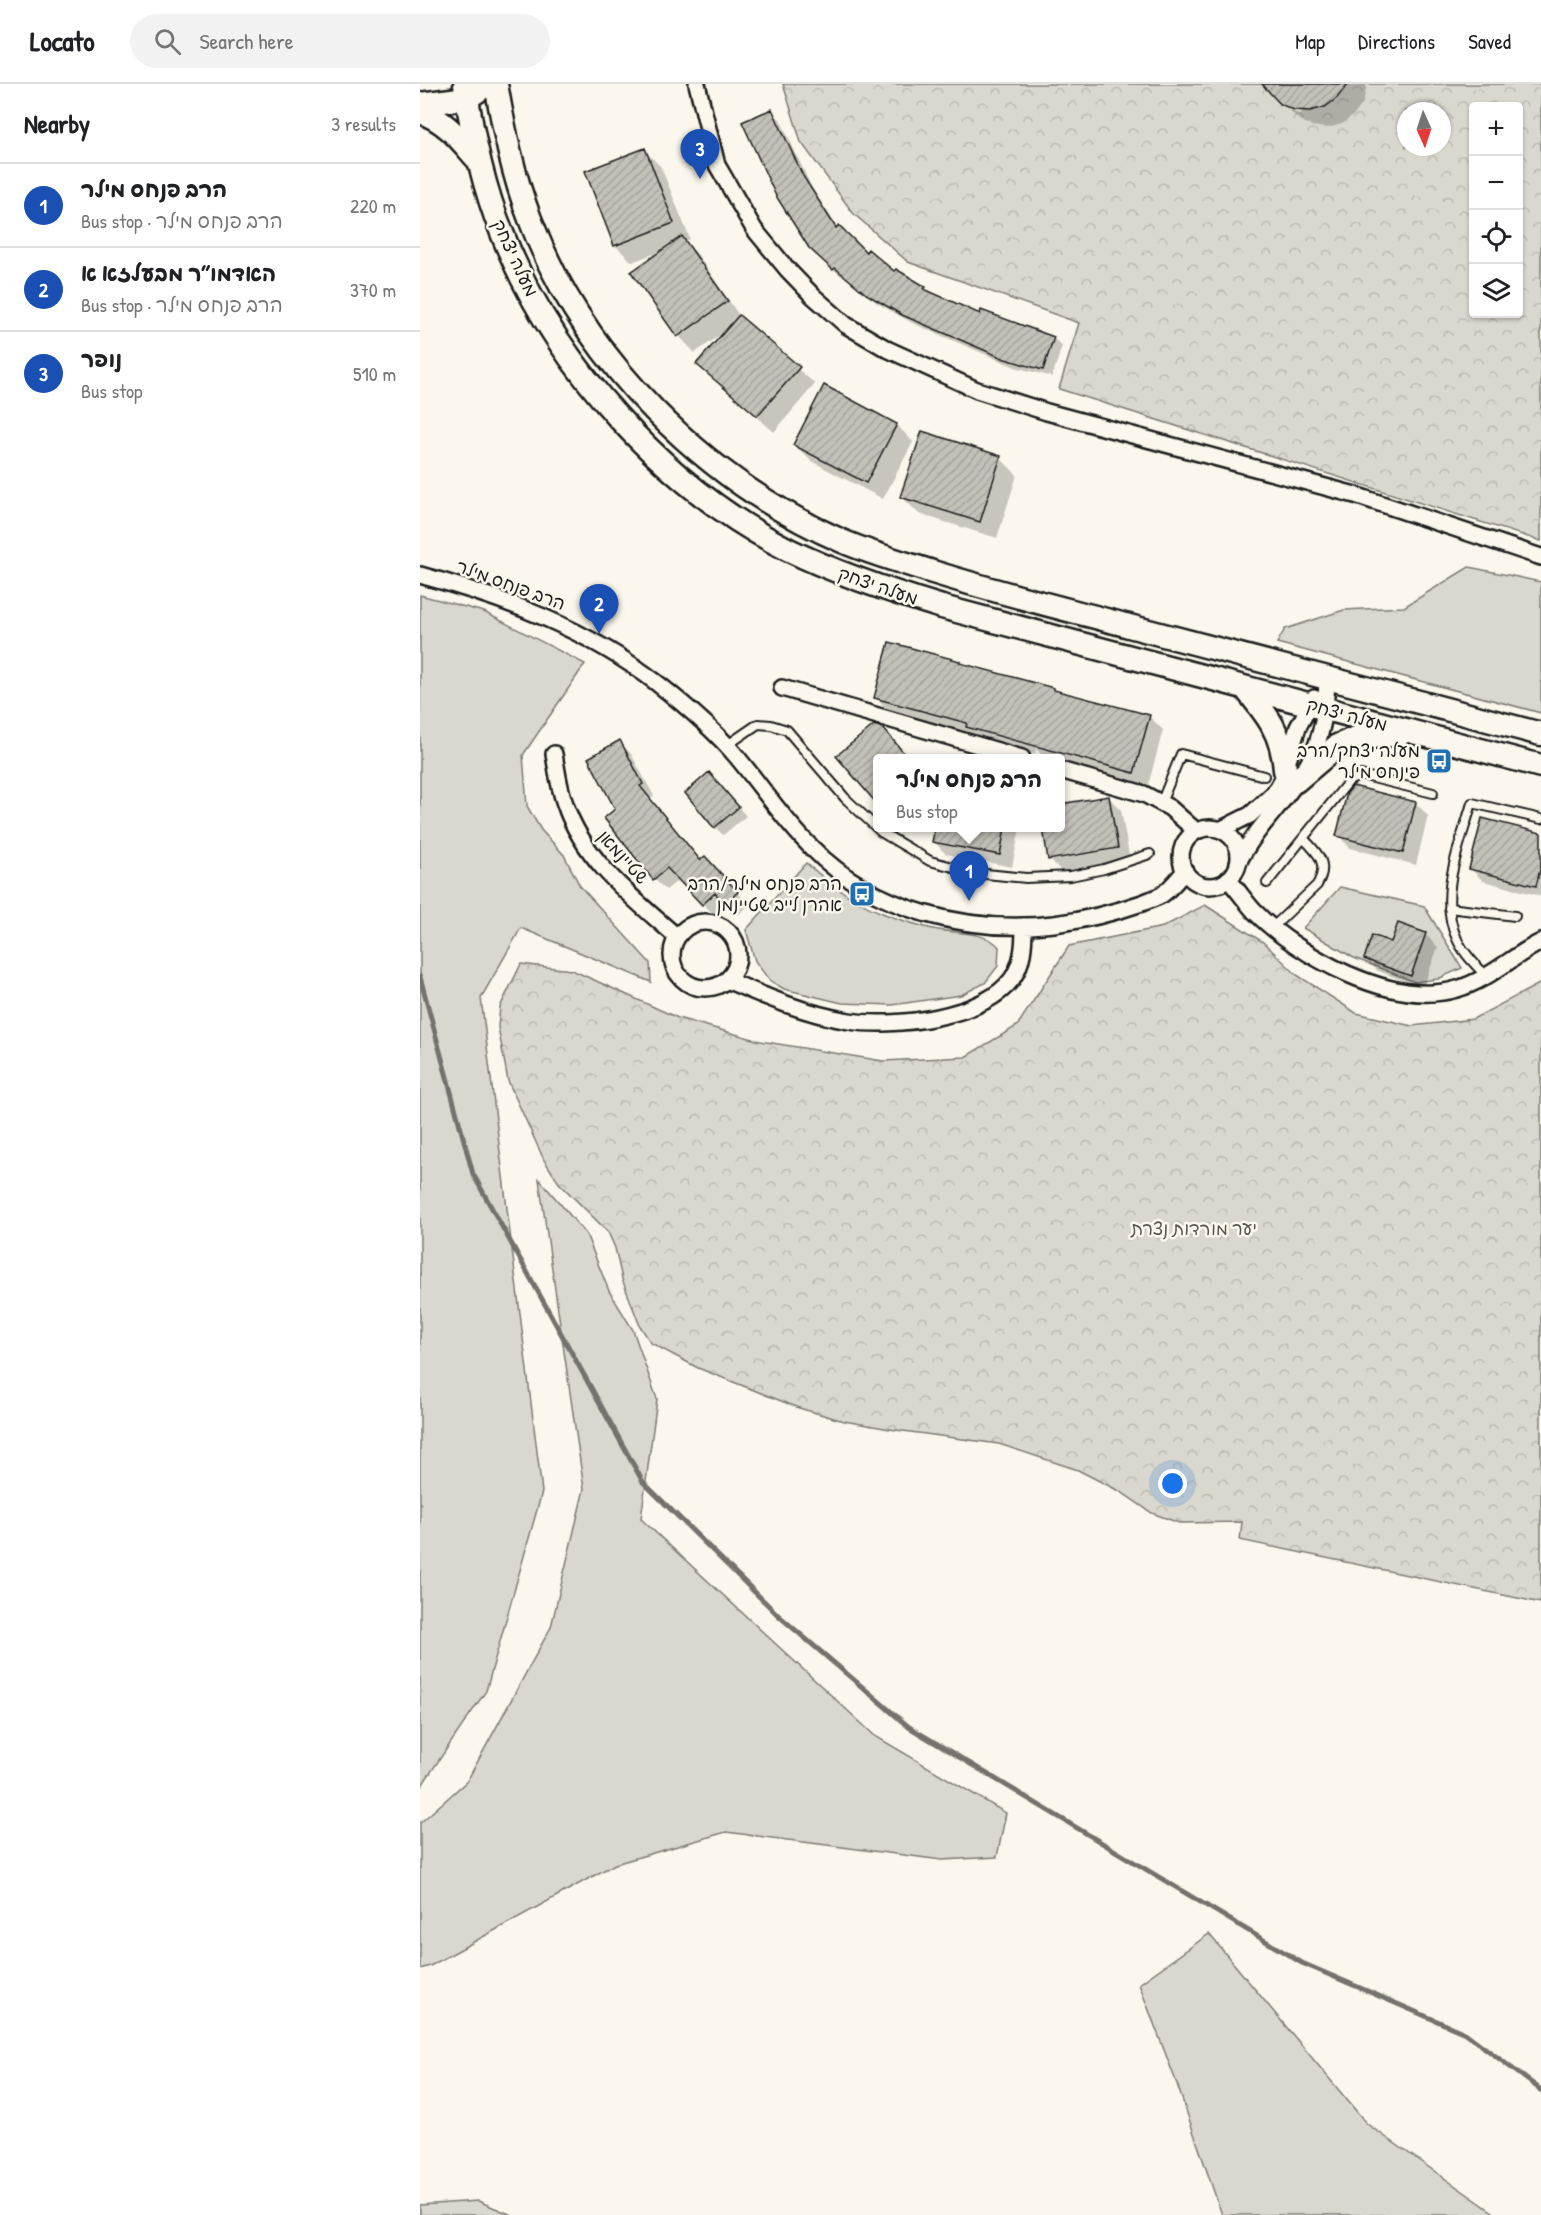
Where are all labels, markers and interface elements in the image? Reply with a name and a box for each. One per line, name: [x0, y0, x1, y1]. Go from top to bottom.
search box: [130, 14, 550, 68]
text: Locato: [30, 22, 94, 60]
icon: search: [151, 25, 184, 58]
text: Search here: [199, 26, 293, 56]
text: Map: [1295, 27, 1325, 56]
text: Directions: [1358, 27, 1435, 56]
text: Saved: [1468, 27, 1511, 56]
north arrow: [1397, 102, 1451, 156]
map controls: [1469, 102, 1523, 318]
button: +: [1469, 102, 1523, 156]
text: Nearby: [24, 106, 90, 141]
text: 3 results: [331, 110, 396, 137]
pin: 3: [680, 130, 720, 179]
button: −: [1469, 156, 1523, 210]
text: הרב פנחס מילר: [81, 174, 227, 204]
text: 1: [40, 192, 47, 219]
text: 220 m: [350, 192, 396, 219]
text: Bus stop · הרב פנחס מילר: [81, 207, 283, 234]
button: locate: [1469, 210, 1523, 264]
street label: מעלה יצחק: [487, 215, 544, 301]
text: האדמו״ר מבעלזא א: [81, 258, 276, 288]
button: layers: [1469, 264, 1523, 318]
text: 2: [39, 276, 48, 303]
text: 370 m: [350, 276, 396, 303]
text: Bus stop · הרב פנחס מילר: [81, 291, 283, 318]
text: נופר: [81, 344, 122, 374]
text: 3: [39, 360, 48, 387]
text: 510 m: [353, 360, 396, 387]
text: Bus stop: [81, 377, 143, 404]
street label: הרב פנחס מילר: [453, 553, 569, 616]
street label: מעלה יצחק: [835, 560, 921, 611]
pin: 2: [580, 584, 618, 634]
street label: מעלה יצחק: [1304, 692, 1390, 737]
place label: מעלה יצחק/הרב פינחס מילר: [1297, 738, 1420, 784]
bus stop icon: מעלה יצחק/הרב פינחס מילר: [1424, 746, 1454, 776]
popup: [873, 754, 1065, 832]
text: הרב פנחס מילר: [896, 764, 1042, 794]
text: Bus stop: [896, 797, 958, 824]
street label: שטיינמאן: [592, 824, 655, 890]
pin: 1: [950, 852, 988, 901]
place label: הרב פנחס מילר/הרב אהרן לייב שטיינמן: [687, 871, 842, 917]
bus stop icon: הרב פנחס מילר/הרב אהרן לייב שטיינמן: [847, 879, 877, 909]
park label: יער מורדות נצרת: [1130, 1216, 1257, 1241]
your location: [1158, 1469, 1187, 1498]

